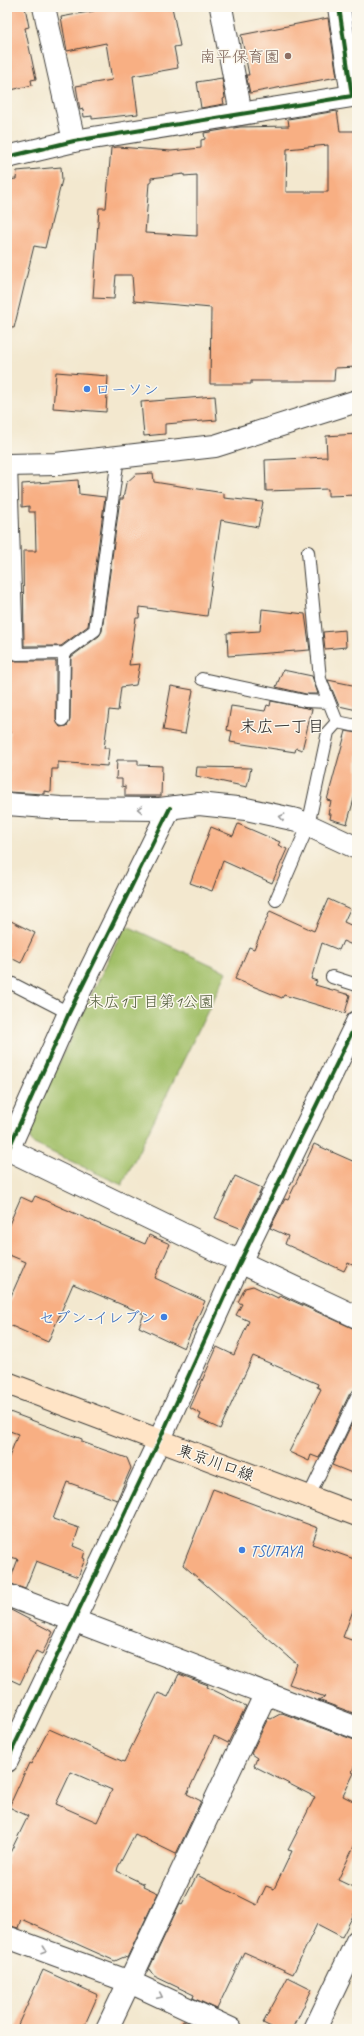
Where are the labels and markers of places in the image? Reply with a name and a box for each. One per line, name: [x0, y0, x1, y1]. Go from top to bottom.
place label: 南平保育園: [200, 47, 280, 67]
marker: 南平保育園: [283, 51, 293, 61]
place label: ローソン: [95, 380, 159, 400]
marker: ローソン: [82, 384, 92, 394]
place label: セブン-イレブン: [39, 1308, 156, 1328]
marker: セブン-イレブン: [159, 1312, 169, 1322]
place label: TSUTAYA: [250, 1541, 304, 1561]
marker: TSUTAYA: [237, 1545, 247, 1555]

